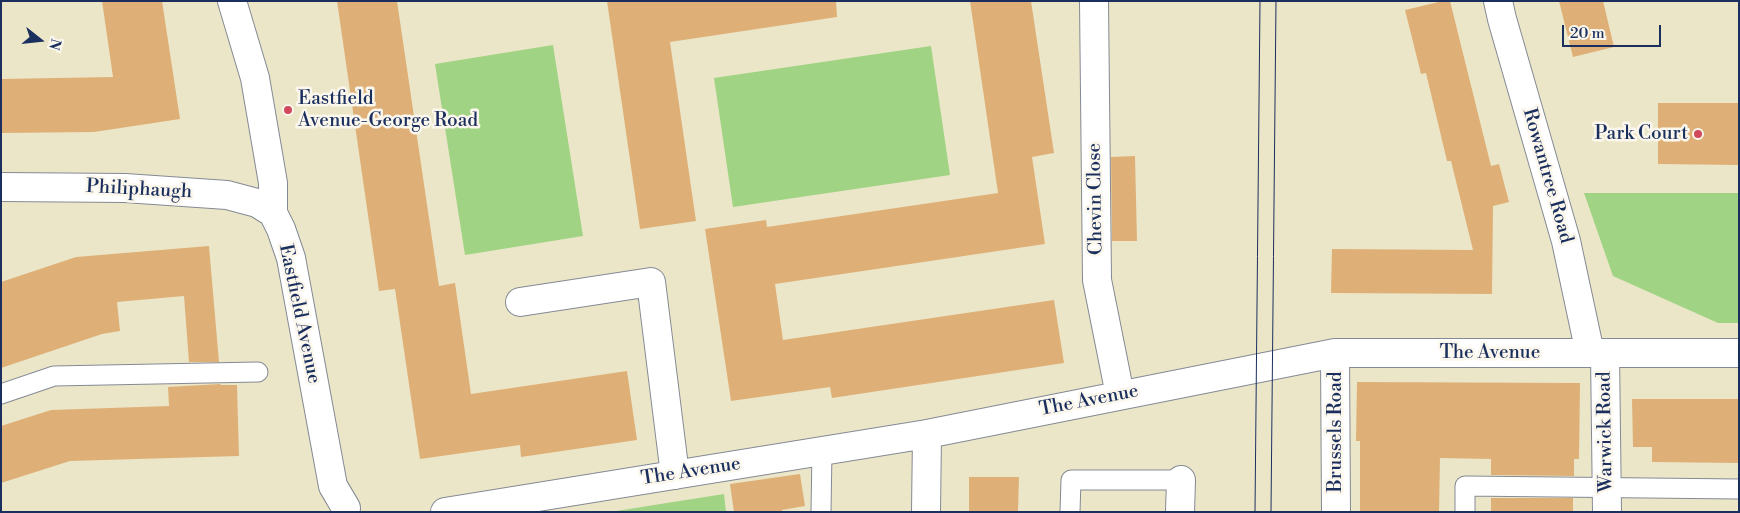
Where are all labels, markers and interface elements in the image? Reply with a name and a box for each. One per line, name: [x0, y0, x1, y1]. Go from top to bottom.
north arrow: [15, 15, 65, 65]
scale bar: [1565, 15, 1664, 47]
text: 20 m: [1570, 24, 1605, 43]
text: N: [44, 36, 65, 52]
place label: Eastfield Avenue-George Road: [298, 88, 478, 132]
marker: Eastfield Avenue-George Road: [282, 104, 294, 116]
street label: Rowantree Road: [1517, 106, 1577, 246]
place label: Park Court: [1595, 123, 1688, 145]
marker: Park Court: [1692, 128, 1704, 140]
street label: Chevin Close: [1084, 143, 1108, 255]
street label: Philiphaugh: [85, 176, 193, 204]
street label: Eastfield Avenue: [273, 242, 325, 386]
street label: The Avenue: [1440, 342, 1540, 364]
street label: Brussels Road: [1325, 371, 1347, 493]
street label: Warwick Road: [1594, 371, 1618, 493]
street label: The Avenue: [1038, 380, 1140, 422]
street label: The Avenue: [640, 453, 742, 491]

